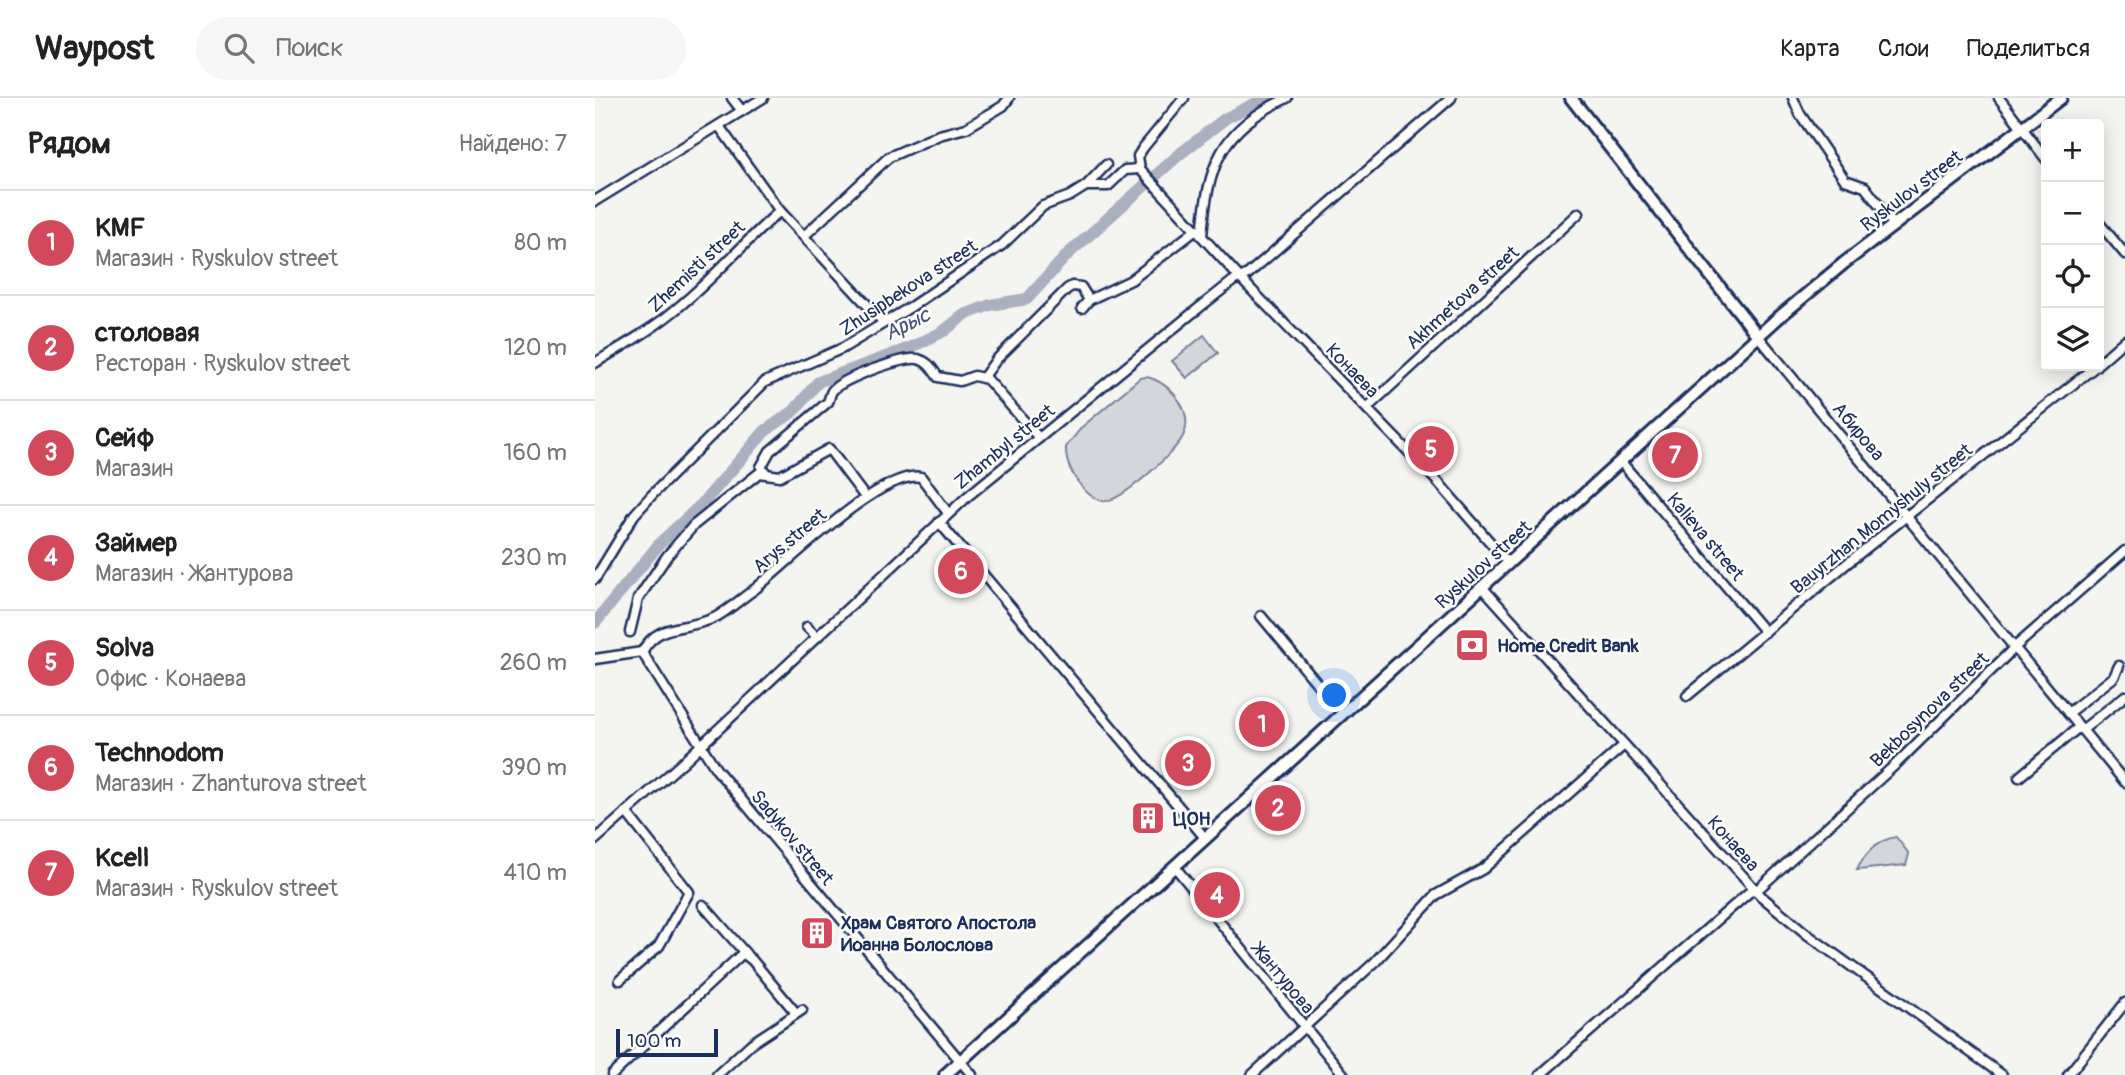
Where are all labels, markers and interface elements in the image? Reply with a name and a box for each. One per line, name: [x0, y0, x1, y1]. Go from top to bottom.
search box: [196, 17, 686, 80]
text: Waypost: [35, 28, 154, 69]
icon: search: [220, 29, 258, 67]
text: Поиск: [276, 32, 344, 64]
text: Карта: [1780, 34, 1840, 63]
text: Слои: [1878, 34, 1929, 63]
text: Поделиться: [1967, 34, 2090, 63]
map controls: [2041, 119, 2104, 371]
button: +: [2041, 119, 2104, 182]
text: Рядом: [28, 125, 111, 162]
text: Найдено: 7: [458, 129, 567, 158]
street label: Ryskulov street: [1856, 144, 1968, 237]
button: −: [2041, 182, 2104, 245]
text: KMF: [95, 212, 145, 244]
street label: Zhemisti street: [643, 215, 750, 318]
text: 1: [47, 228, 56, 257]
text: 80 m: [514, 228, 567, 257]
street label: Zhusipbekova street: [835, 234, 982, 341]
street label: Akhmetova street: [1401, 241, 1524, 355]
text: Магазин · Ryskulov street: [95, 244, 338, 273]
button: locate: [2041, 245, 2104, 308]
water label: Арыс: [880, 301, 936, 347]
button: layers: [2041, 308, 2104, 371]
text: столовая: [95, 317, 199, 349]
text: 2: [45, 333, 57, 362]
text: 120 m: [504, 333, 567, 362]
street label: Конаева: [1320, 338, 1384, 403]
text: Ресторан · Ryskulov street: [95, 349, 350, 378]
street label: Абирова: [1827, 397, 1890, 466]
street label: Zhambyl street: [949, 399, 1060, 495]
text: Сейф: [95, 422, 155, 454]
pin: 5: [1408, 423, 1454, 475]
pin: 7: [1652, 429, 1698, 481]
text: 3: [45, 438, 57, 467]
text: 160 m: [503, 438, 567, 467]
street label: Bauyrzhan Momyshuly street: [1786, 438, 1977, 599]
text: Магазин: [95, 454, 174, 483]
street label: Kalieva street: [1661, 488, 1749, 586]
street label: Arys street: [748, 503, 832, 578]
street label: Ryskulov street: [1431, 515, 1537, 614]
text: Займер: [95, 527, 177, 559]
text: 4: [44, 543, 58, 572]
text: 230 m: [501, 543, 567, 572]
pin: 6: [938, 545, 984, 597]
text: Магазин · Жантурова: [95, 559, 294, 588]
bank icon: Home Credit Bank: [1453, 626, 1491, 664]
text: Solva: [95, 632, 154, 664]
place label: Home Credit Bank: [1497, 634, 1640, 658]
street label: Bekbosynova street: [1865, 647, 1994, 773]
text: 5: [45, 648, 57, 677]
text: 260 m: [500, 648, 567, 677]
text: Офис · Конаева: [95, 664, 246, 693]
your location: [1317, 678, 1351, 712]
pin: 1: [1239, 698, 1285, 750]
text: Technodom: [95, 737, 224, 769]
pin: 3: [1165, 737, 1211, 789]
text: 6: [44, 753, 58, 782]
text: 390 m: [501, 753, 567, 782]
text: Магазин · Zhanturova street: [95, 769, 367, 798]
pin: 2: [1255, 782, 1301, 834]
street label: Sadykov street: [745, 785, 839, 890]
building icon: ЦОН: [1129, 799, 1167, 837]
place label: ЦОН: [1173, 807, 1211, 831]
street label: Конаева: [1702, 811, 1765, 877]
text: Kcell: [95, 842, 149, 874]
text: 7: [45, 858, 57, 887]
text: 410 m: [504, 858, 567, 887]
pin: 4: [1194, 869, 1240, 921]
text: Магазин · Ryskulov street: [95, 874, 338, 903]
place label: Храм Святого Апостола Иоанна Болослова: [841, 911, 1036, 957]
building icon: Храм Святого Апостола Иоанна Болослова: [798, 914, 836, 952]
street label: Жантурова: [1245, 936, 1320, 1019]
scale bar: [616, 1026, 717, 1058]
text: 100 m: [627, 1029, 681, 1053]

